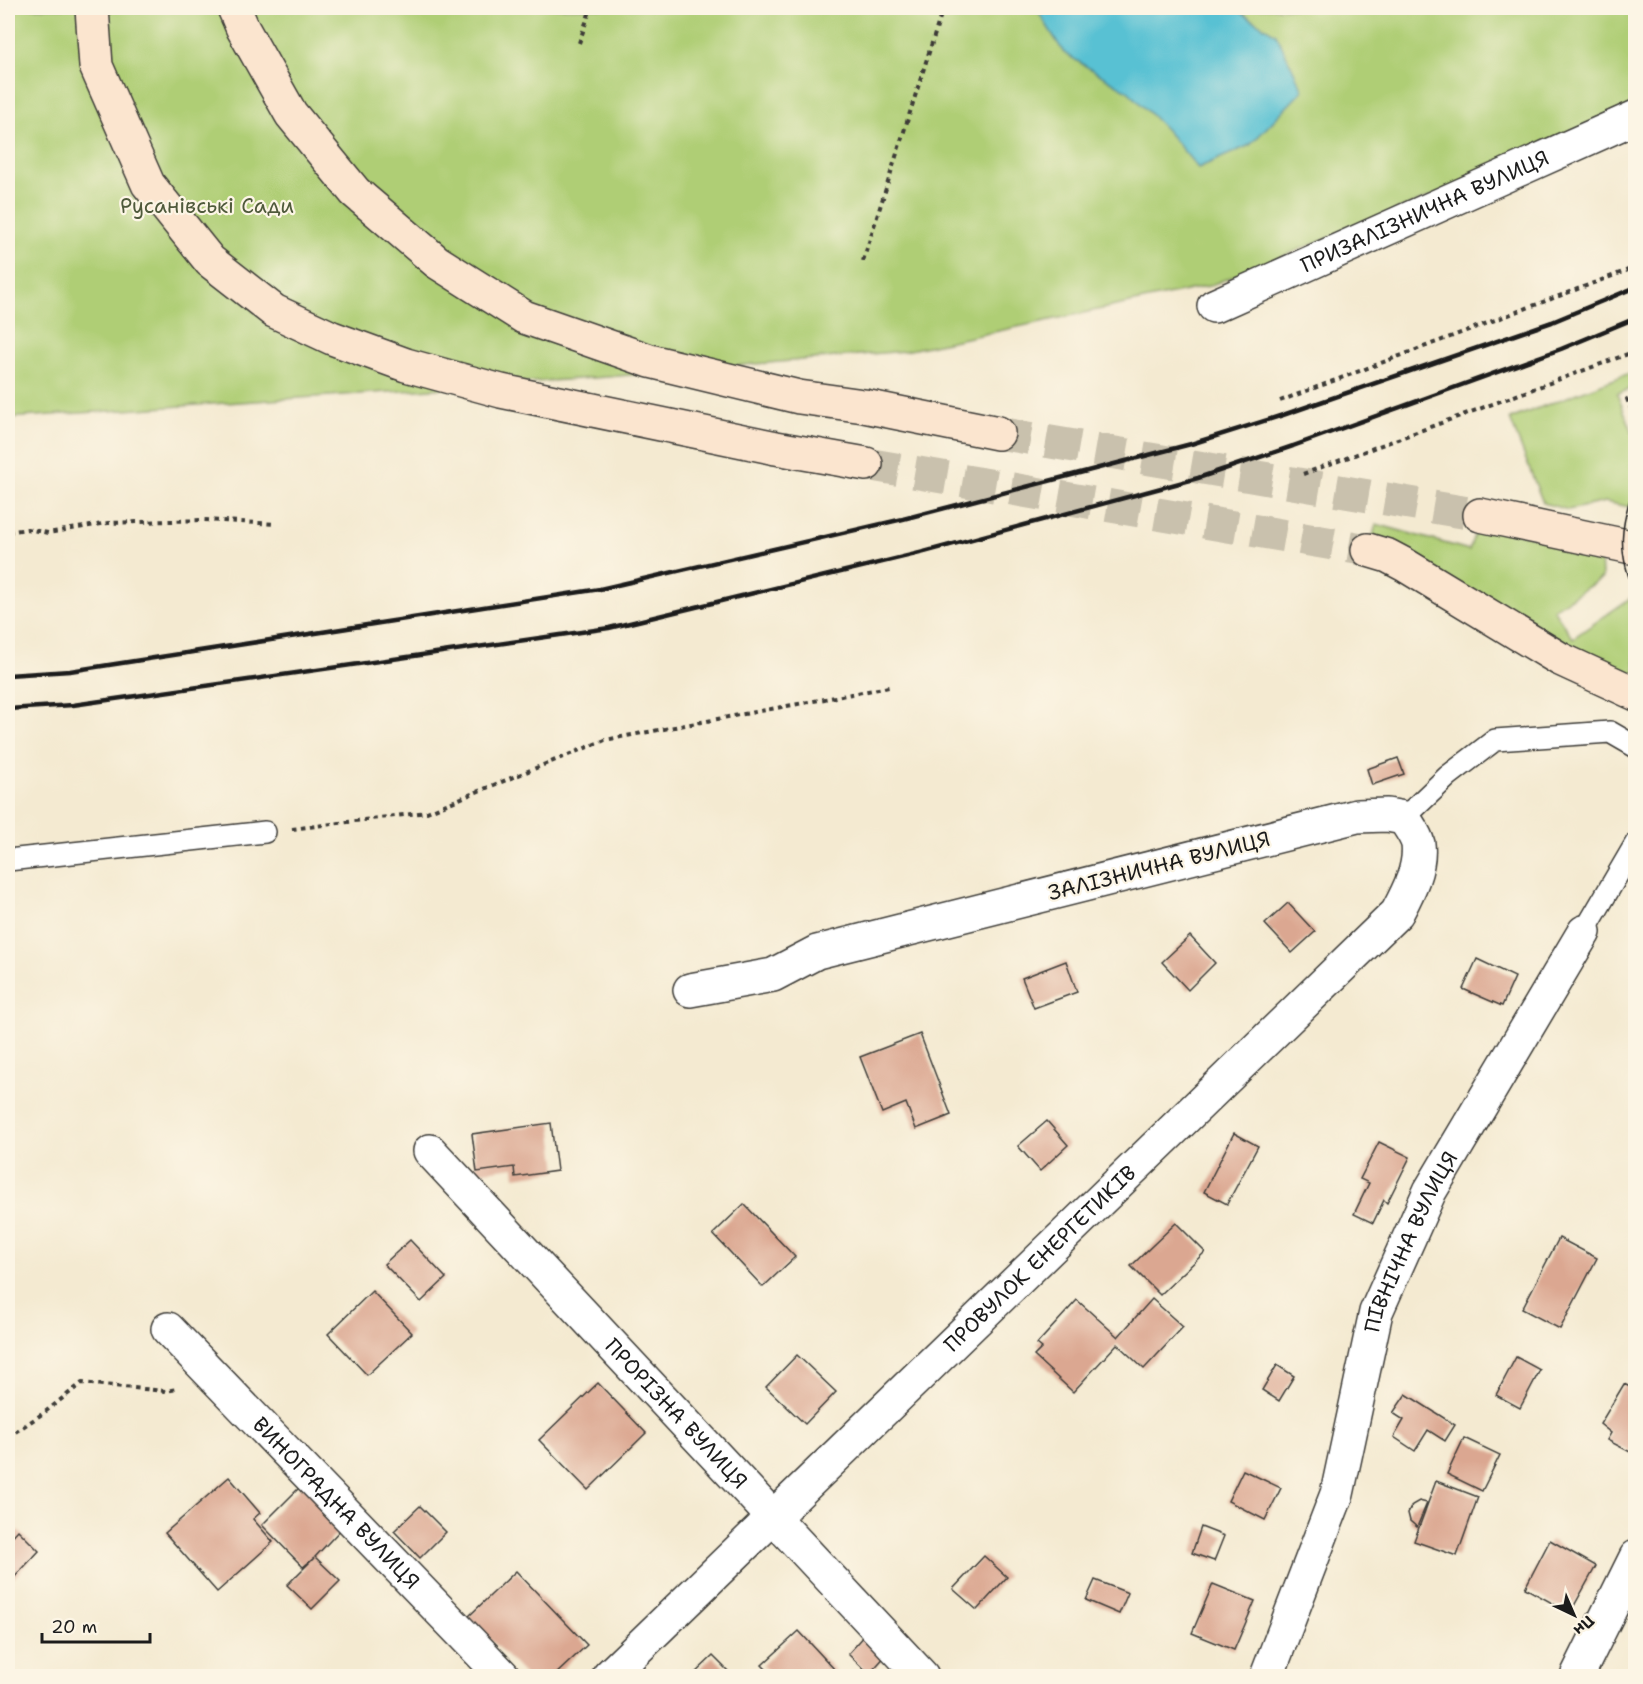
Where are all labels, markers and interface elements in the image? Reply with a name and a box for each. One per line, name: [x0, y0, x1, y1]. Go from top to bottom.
street label: ПРИЗАЛІЗНИЧНА ВУЛИЦЯ: [1296, 144, 1553, 279]
park label: Русанівські Сади: [120, 192, 294, 220]
street label: ЗАЛІЗНИЧНА ВУЛИЦЯ: [1045, 825, 1273, 907]
street label: ПІВНІЧНА ВУЛИЦЯ: [1358, 1146, 1464, 1335]
street label: ПРОВУЛОК ЕНЕРГЕТИКІВ: [938, 1159, 1142, 1358]
street label: ПРОРІЗНА ВУЛИЦЯ: [599, 1332, 754, 1495]
street label: ВИНОГРАДНА ВУЛИЦЯ: [246, 1411, 426, 1595]
north arrow: [1544, 1585, 1604, 1645]
scale bar: [42, 1606, 150, 1644]
text: Пн: [1569, 1611, 1599, 1640]
text: 20 m: [51, 1615, 97, 1639]

